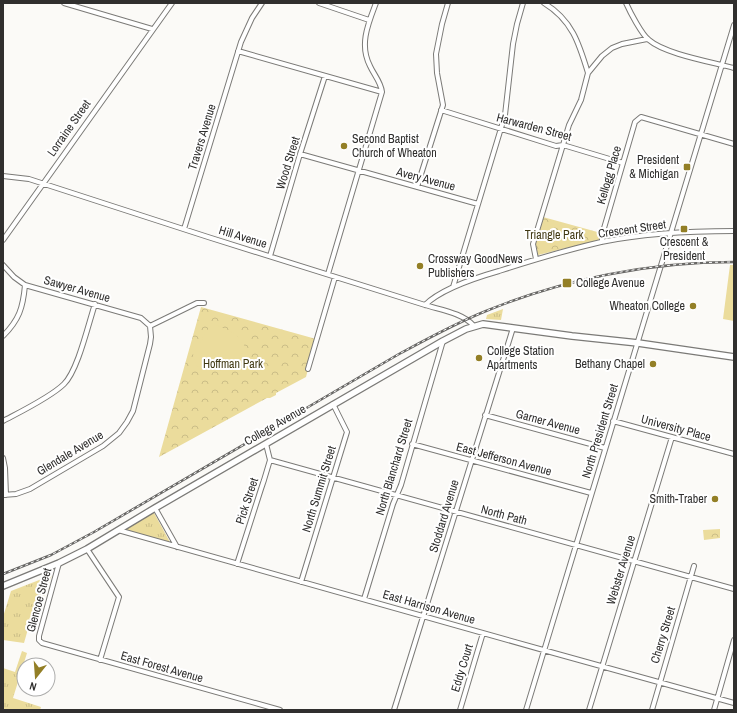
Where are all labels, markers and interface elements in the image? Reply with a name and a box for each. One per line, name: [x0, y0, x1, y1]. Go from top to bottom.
street label: Lorraine Street: [44, 96, 95, 159]
street label: Travers Avenue: [184, 102, 220, 172]
street label: Harwarden Street: [495, 109, 574, 145]
place label: Second Baptist Church of Wheaton: [352, 131, 437, 161]
street label: Wood Street: [272, 134, 304, 191]
marker: Second Baptist Church of Wheaton: [339, 141, 349, 151]
street label: Kellogg Place: [593, 144, 625, 206]
place label: President & Michigan: [629, 152, 679, 182]
marker: President & Michigan: [682, 162, 692, 172]
street label: Avery Avenue: [394, 163, 457, 195]
street label: Crescent Street: [597, 216, 667, 242]
street label: Hill Avenue: [217, 222, 269, 252]
marker: Crescent & President: [679, 224, 689, 234]
park label: Triangle Park: [525, 227, 583, 243]
place label: Crescent & President: [660, 234, 709, 264]
place label: Crossway GoodNews Publishers: [428, 251, 523, 281]
marker: Crossway GoodNews Publishers: [415, 261, 425, 271]
street label: Sawyer Avenue: [42, 272, 112, 306]
place label: College Avenue: [576, 275, 645, 291]
marker: College Avenue: [561, 277, 573, 289]
place label: Wheaton College: [610, 298, 685, 314]
marker: Wheaton College: [688, 301, 698, 311]
place label: College Station Apartments: [486, 343, 554, 373]
marker: College Station Apartments: [474, 353, 484, 363]
park label: Hoffman Park: [203, 356, 263, 372]
place label: Bethany Chapel: [575, 356, 645, 372]
marker: Bethany Chapel: [648, 359, 658, 369]
street label: North President Street: [578, 382, 622, 480]
street label: College Avenue: [241, 401, 309, 449]
street label: Garner Avenue: [514, 406, 582, 438]
street label: University Place: [639, 411, 713, 445]
street label: North Blanchard Street: [372, 417, 416, 517]
street label: Glendale Avenue: [34, 427, 106, 479]
street label: East Jefferson Avenue: [455, 439, 553, 479]
street label: North Summit Street: [298, 444, 340, 534]
street label: Pick Street: [232, 475, 262, 526]
street label: Stoddard Avenue: [425, 478, 463, 554]
place label: Smith-Traber: [649, 491, 708, 507]
marker: Smith-Traber: [710, 494, 720, 504]
street label: North Path: [479, 501, 529, 529]
street label: Webster Avenue: [603, 533, 639, 607]
street label: Glencoe Street: [23, 566, 55, 634]
street label: East Harrison Avenue: [381, 586, 477, 628]
street label: Cherry Street: [647, 604, 679, 665]
street label: Eddy Court: [447, 642, 477, 694]
street label: East Forest Avenue: [119, 648, 205, 686]
north arrow: [16, 657, 56, 697]
text: N: [28, 679, 38, 694]

